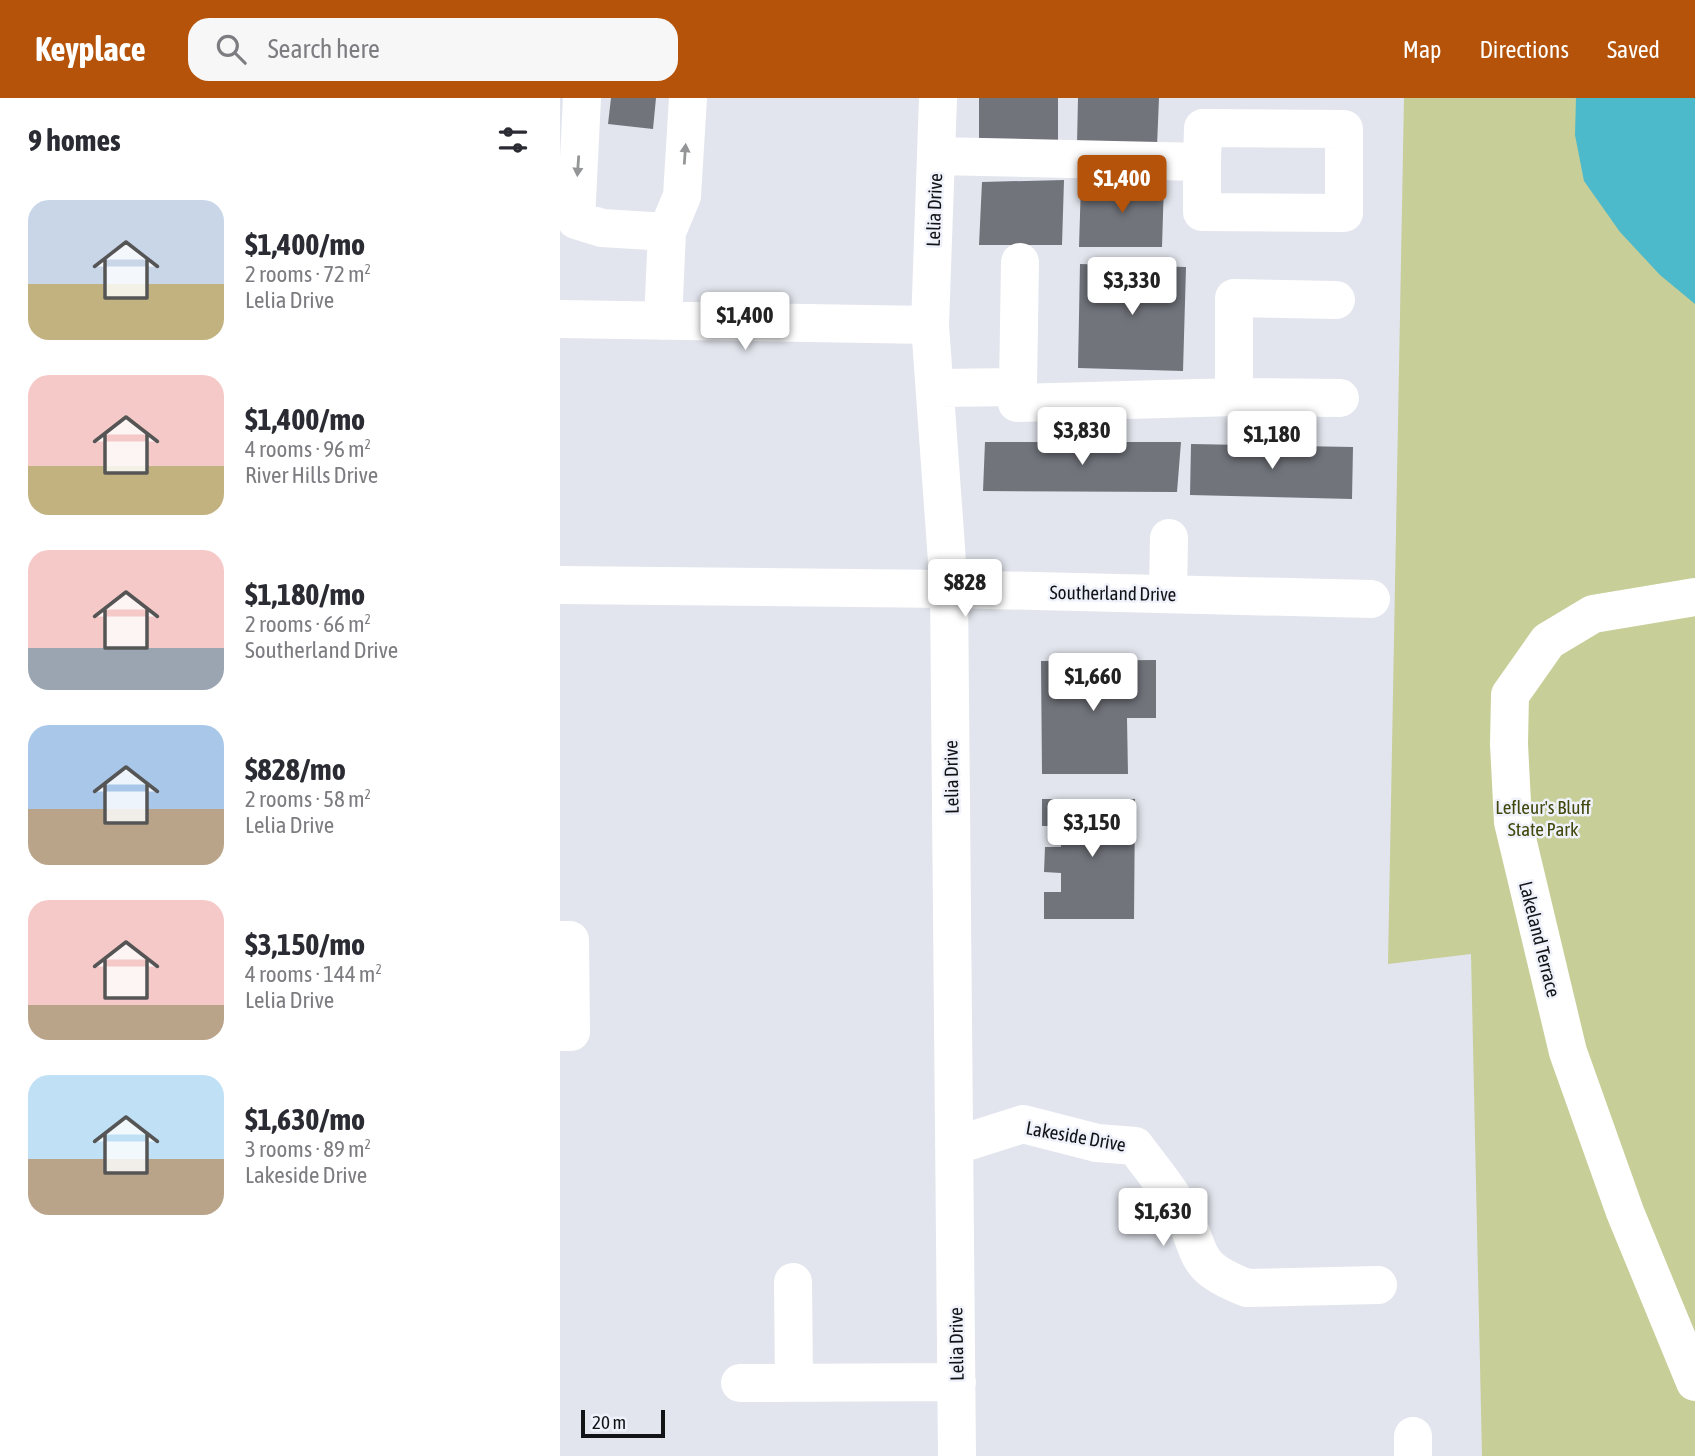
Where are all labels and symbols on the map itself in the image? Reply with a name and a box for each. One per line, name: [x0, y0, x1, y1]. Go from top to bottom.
one-way arrow: [679, 142, 690, 164]
one-way arrow: [572, 155, 583, 177]
pin: $1,400: [1065, 156, 1179, 215]
street label: Lelia Drive: [922, 173, 946, 247]
pin: $3,330: [1075, 258, 1189, 317]
pin: $1,400: [688, 292, 802, 352]
pin: $3,830: [1025, 408, 1139, 467]
pin: $1,180: [1215, 412, 1329, 471]
pin: $828: [924, 560, 1006, 619]
street label: Southerland Drive: [1050, 581, 1176, 605]
pin: $1,660: [1036, 654, 1150, 713]
street label: Lelia Drive: [939, 740, 963, 814]
park label: Lefleur's Bluff State Park: [1495, 796, 1591, 840]
pin: $3,150: [1035, 800, 1149, 859]
street label: Lakeland Terrace: [1515, 879, 1565, 999]
street label: Lakeside Drive: [1024, 1116, 1128, 1156]
pin: $1,630: [1106, 1188, 1220, 1248]
street label: Lelia Drive: [944, 1307, 968, 1381]
scale bar: [581, 1407, 665, 1439]

